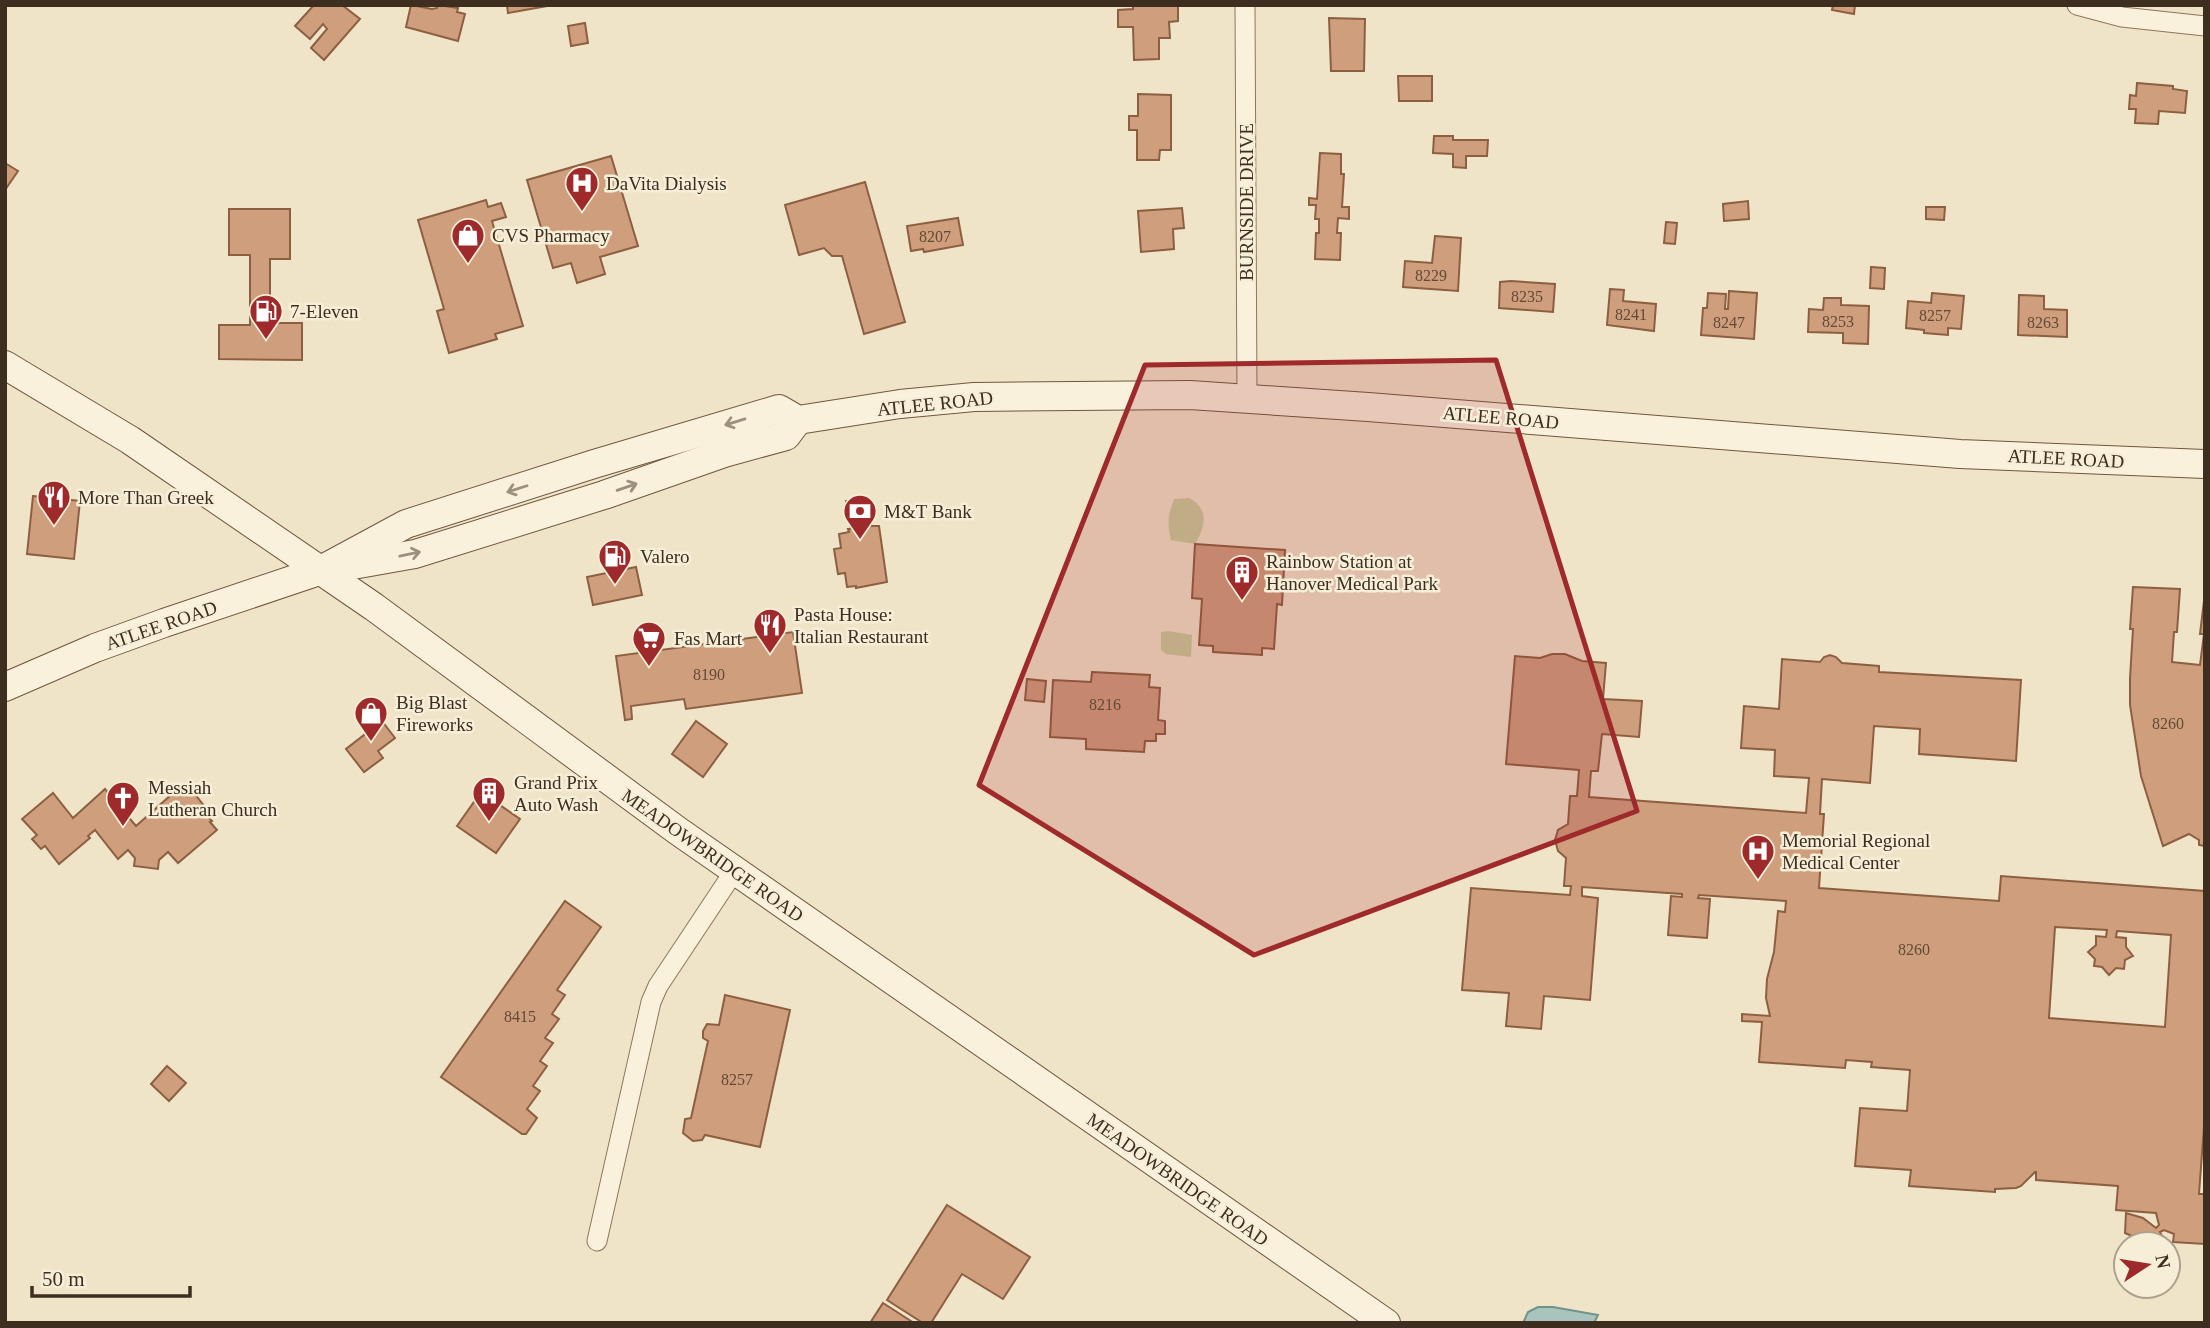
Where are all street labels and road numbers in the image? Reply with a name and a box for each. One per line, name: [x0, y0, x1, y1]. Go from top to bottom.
street label: BURNSIDE DRIVE: [1236, 123, 1257, 281]
street label: ATLEE ROAD: [876, 387, 994, 420]
street label: ATLEE ROAD: [1442, 402, 1560, 433]
street label: ATLEE ROAD: [2007, 445, 2125, 472]
street label: ATLEE ROAD: [103, 597, 220, 654]
street label: MEADOWBRIDGE ROAD: [618, 785, 808, 926]
street label: MEADOWBRIDGE ROAD: [1083, 1109, 1273, 1250]

